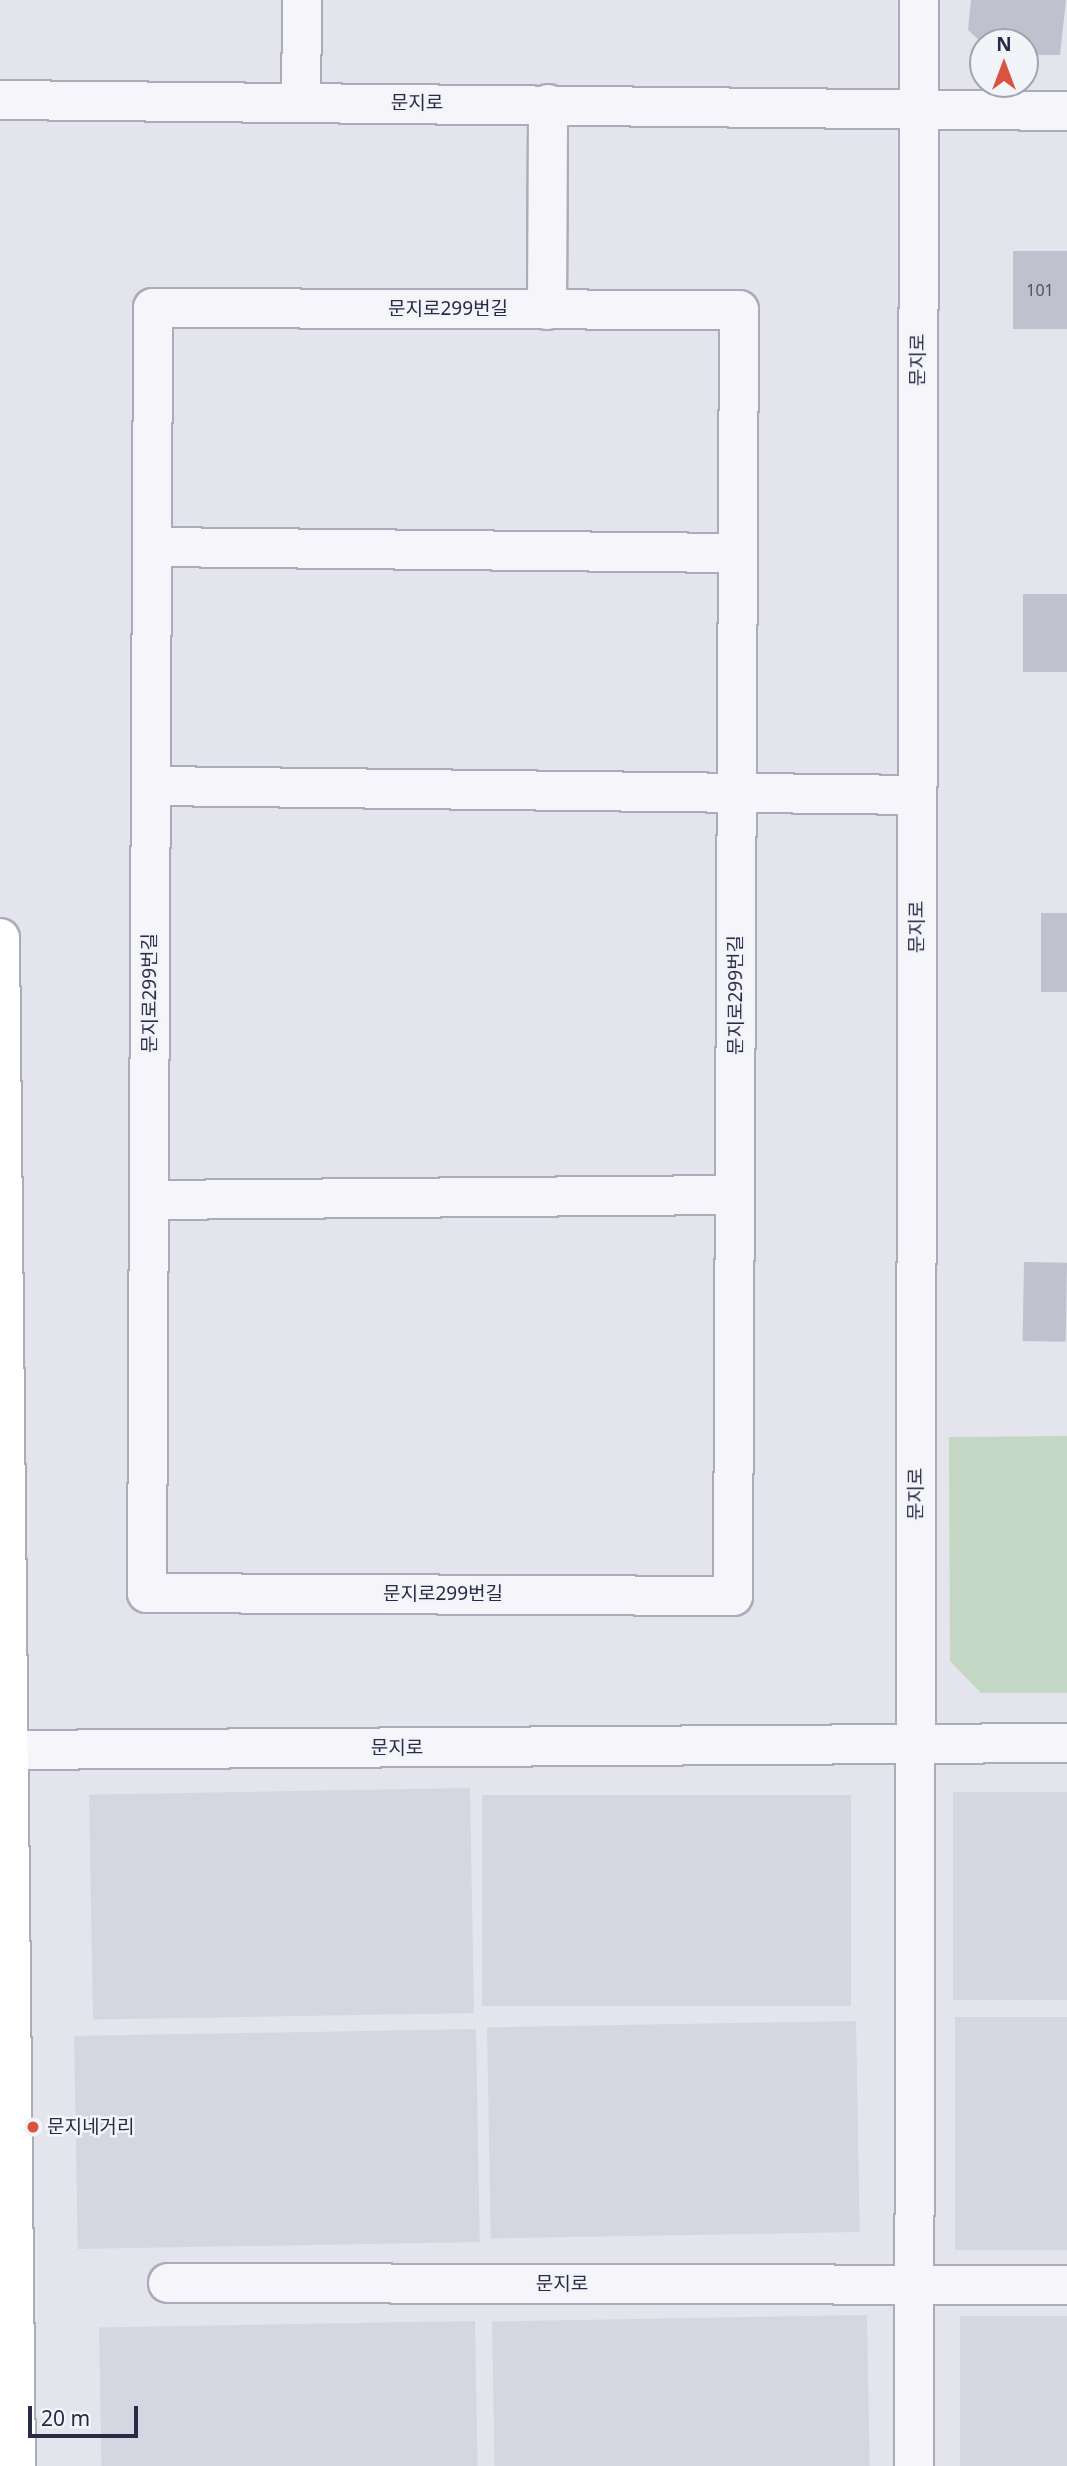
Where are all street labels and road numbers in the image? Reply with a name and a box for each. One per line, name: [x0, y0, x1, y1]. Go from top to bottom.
street label: 문지로: [391, 92, 443, 114]
street label: 문지로299번길: [388, 298, 508, 320]
street label: 문지로: [907, 334, 929, 386]
street label: 문지로: [906, 901, 928, 953]
street label: 문지로299번길: [139, 933, 161, 1053]
street label: 문지로299번길: [725, 935, 747, 1055]
street label: 문지로: [905, 1468, 927, 1520]
street label: 문지로299번길: [383, 1583, 503, 1605]
street label: 문지로: [371, 1737, 423, 1759]
street label: 문지로: [536, 2273, 588, 2295]

